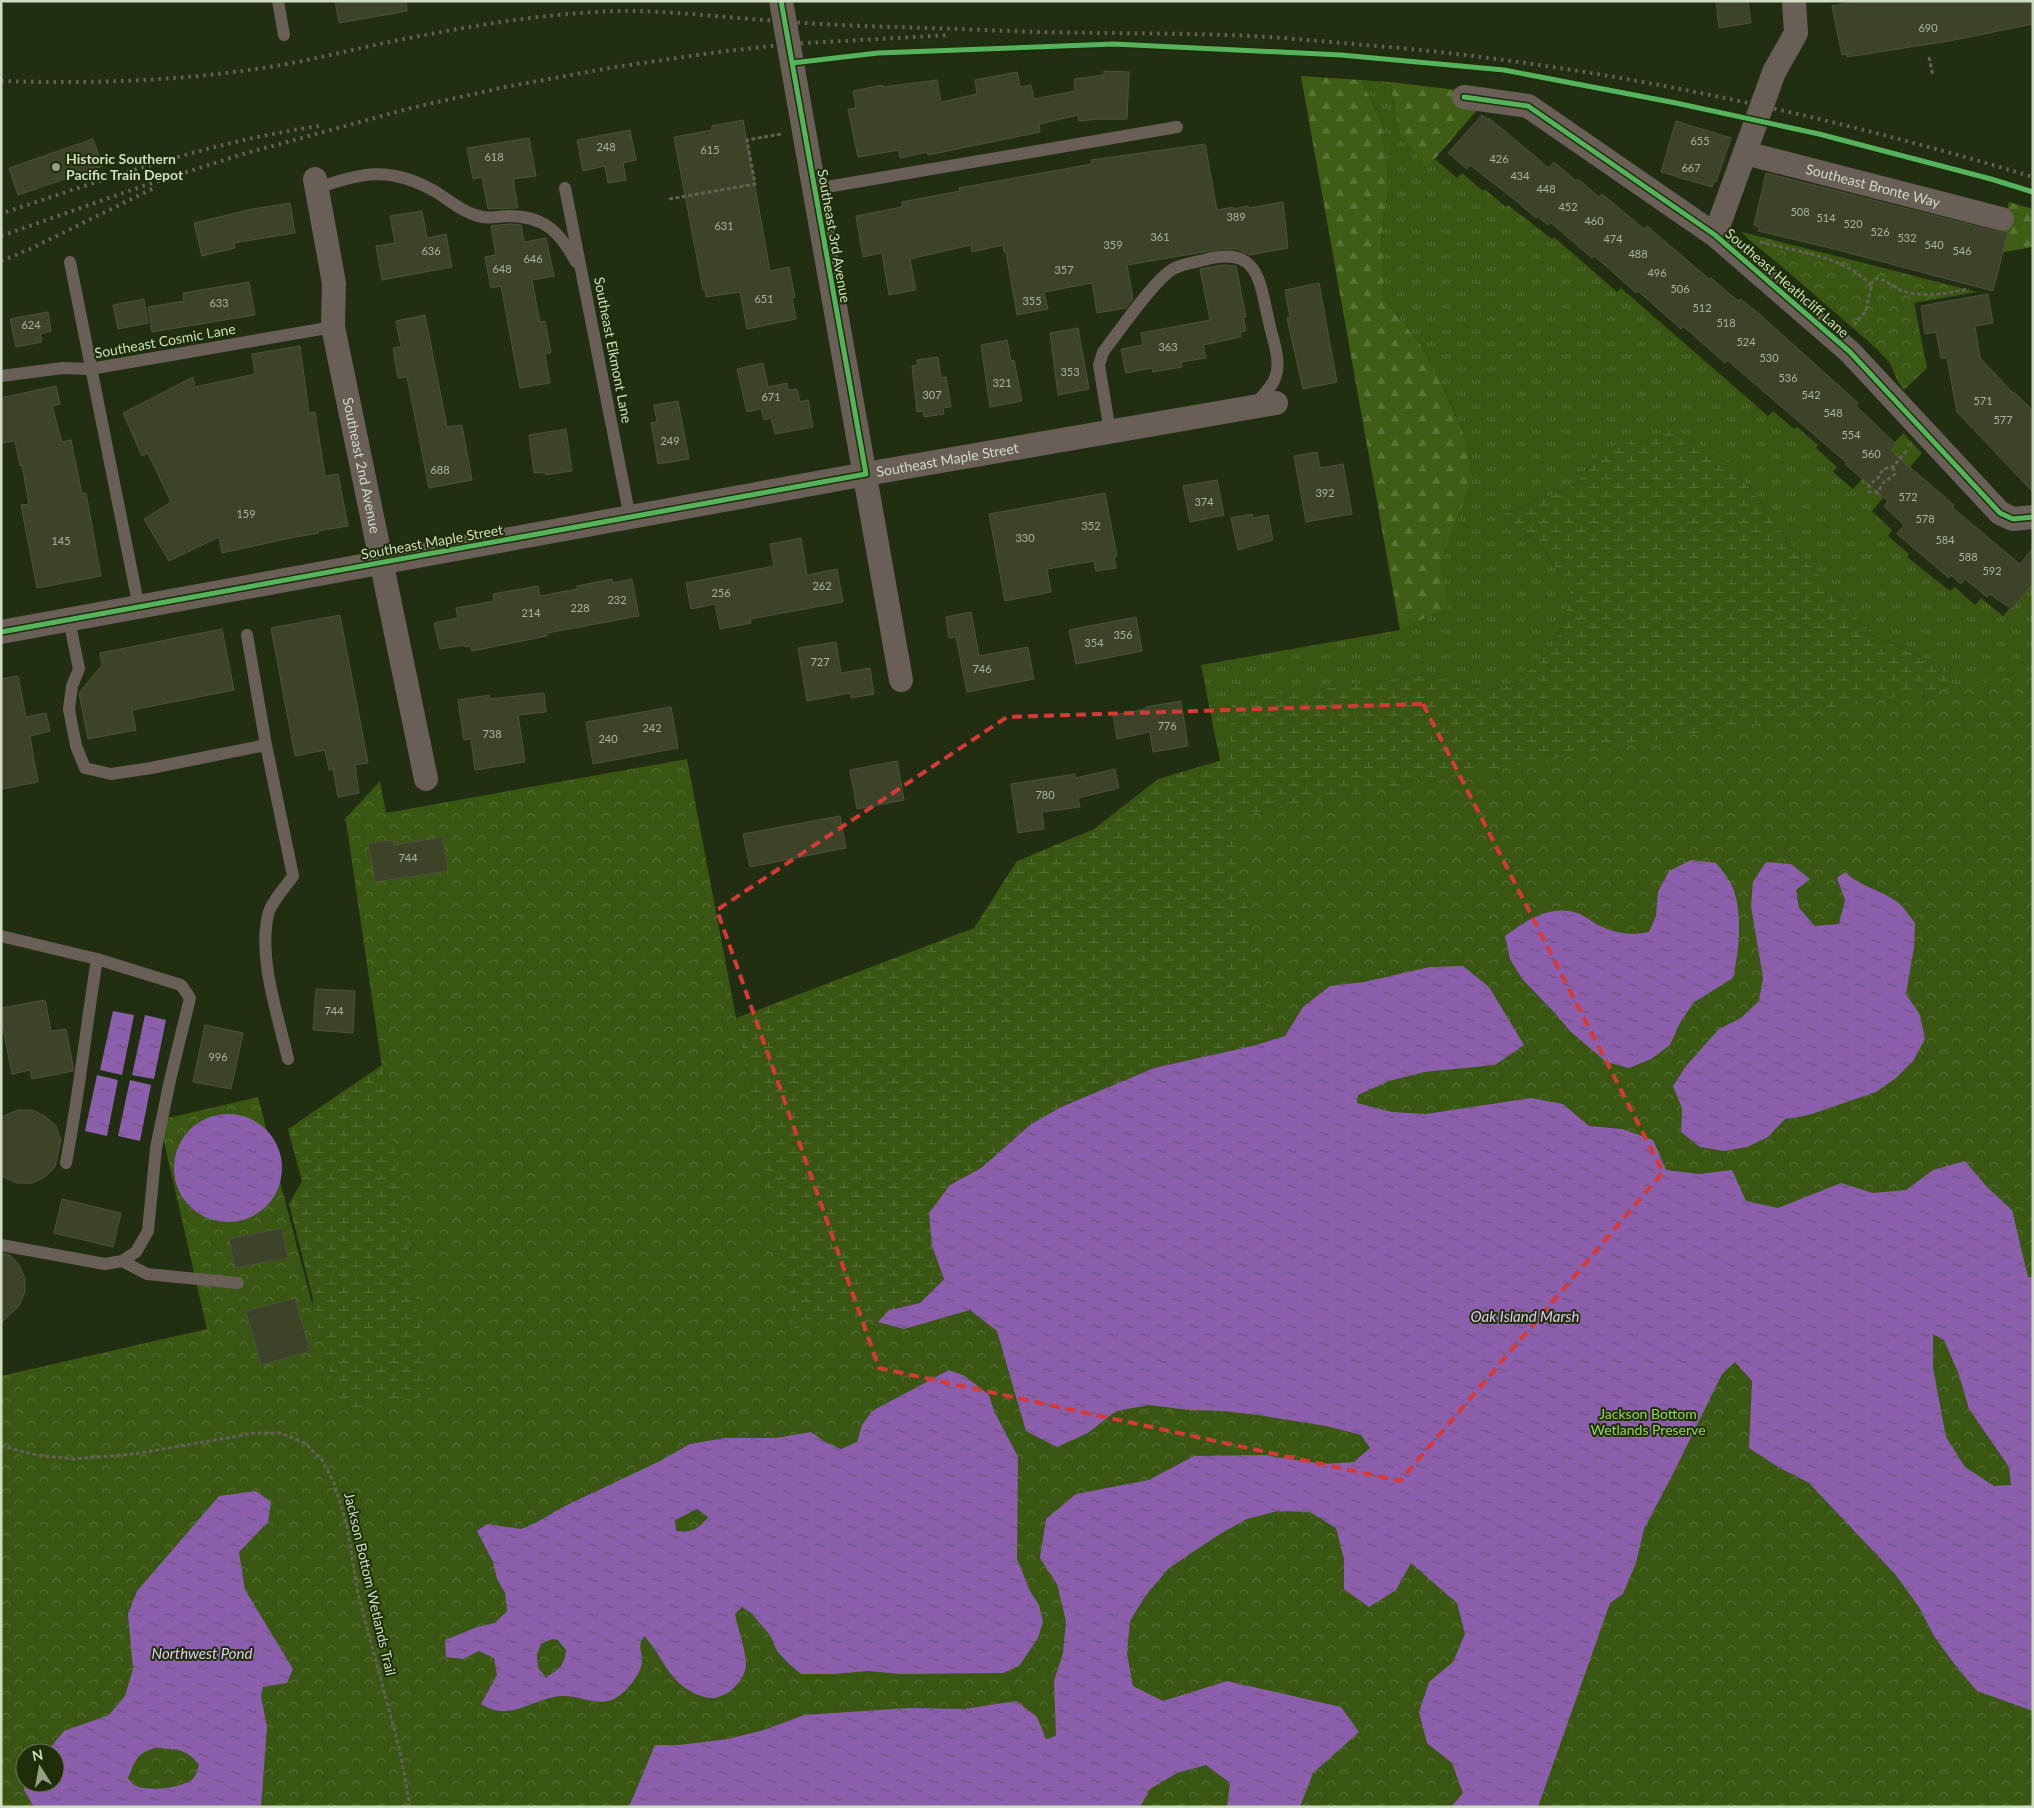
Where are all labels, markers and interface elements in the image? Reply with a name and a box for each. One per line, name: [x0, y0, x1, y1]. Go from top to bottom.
house number: 690: [1918, 21, 1938, 34]
house number: 655: [1690, 134, 1710, 147]
house number: 248: [596, 140, 616, 153]
house number: 615: [700, 143, 720, 156]
place label: Historic Southern Pacific Train Depot: [66, 150, 184, 183]
house number: 618: [484, 150, 504, 163]
house number: 426: [1489, 152, 1509, 165]
street label: Southeast Bronte Way: [1804, 160, 1943, 211]
marker: Historic Southern Pacific Train Depot: [50, 161, 62, 173]
house number: 667: [1681, 161, 1701, 174]
street label: Southeast 3rd Avenue: [814, 168, 855, 304]
house number: 434: [1510, 169, 1530, 182]
house number: 448: [1536, 182, 1556, 195]
house number: 452: [1558, 200, 1578, 213]
house number: 508: [1790, 205, 1810, 218]
house number: 389: [1226, 210, 1246, 223]
house number: 514: [1816, 211, 1836, 224]
house number: 460: [1584, 214, 1604, 227]
house number: 520: [1843, 217, 1863, 230]
house number: 631: [714, 219, 734, 232]
street label: Southeast Heathcliff Lane: [1722, 224, 1853, 341]
house number: 526: [1870, 225, 1890, 238]
house number: 361: [1150, 230, 1170, 243]
house number: 532: [1897, 231, 1917, 244]
house number: 474: [1603, 232, 1623, 245]
house number: 359: [1103, 238, 1123, 251]
house number: 540: [1924, 238, 1944, 251]
house number: 636: [421, 244, 441, 257]
house number: 546: [1952, 244, 1972, 257]
house number: 488: [1628, 247, 1648, 260]
house number: 646: [523, 252, 543, 265]
house number: 648: [492, 262, 512, 275]
house number: 357: [1054, 263, 1074, 276]
house number: 496: [1647, 266, 1667, 279]
street label: Southeast Elkmont Lane: [591, 275, 636, 425]
house number: 506: [1670, 282, 1690, 295]
house number: 651: [754, 292, 774, 305]
house number: 355: [1022, 294, 1042, 307]
house number: 633: [209, 296, 229, 309]
house number: 512: [1692, 301, 1712, 314]
house number: 518: [1716, 316, 1736, 329]
house number: 624: [21, 318, 41, 331]
street label: Southeast Cosmic Lane: [93, 320, 237, 361]
house number: 524: [1736, 335, 1756, 348]
house number: 363: [1158, 340, 1178, 353]
house number: 530: [1759, 351, 1779, 364]
house number: 353: [1060, 365, 1080, 378]
house number: 536: [1778, 371, 1798, 384]
house number: 321: [992, 376, 1012, 389]
house number: 307: [922, 388, 942, 401]
house number: 542: [1801, 388, 1821, 401]
house number: 671: [761, 390, 781, 403]
house number: 571: [1973, 394, 1993, 407]
street label: Southeast 2nd Avenue: [340, 396, 384, 535]
house number: 548: [1823, 406, 1843, 419]
house number: 577: [1993, 413, 2013, 426]
house number: 554: [1841, 428, 1861, 441]
house number: 249: [660, 434, 680, 447]
street label: Southeast Maple Street: [875, 439, 1020, 480]
house number: 560: [1861, 447, 1881, 460]
house number: 688: [430, 463, 450, 476]
house number: 392: [1315, 486, 1335, 499]
house number: 572: [1898, 490, 1918, 503]
house number: 374: [1194, 495, 1214, 508]
house number: 159: [236, 507, 256, 520]
house number: 578: [1915, 512, 1935, 525]
house number: 352: [1081, 519, 1101, 532]
street label: Southeast Maple Street: [360, 521, 504, 562]
house number: 330: [1015, 531, 1035, 544]
house number: 584: [1935, 533, 1955, 546]
house number: 145: [51, 534, 71, 547]
house number: 588: [1958, 550, 1978, 563]
house number: 592: [1982, 564, 2002, 577]
house number: 262: [812, 579, 832, 592]
house number: 256: [711, 586, 731, 599]
house number: 232: [607, 593, 627, 606]
house number: 228: [570, 601, 590, 614]
house number: 214: [521, 606, 541, 619]
house number: 356: [1113, 628, 1133, 641]
house number: 354: [1084, 636, 1104, 649]
house number: 727: [810, 655, 830, 668]
house number: 746: [972, 662, 992, 675]
house number: 776: [1157, 719, 1177, 732]
house number: 242: [642, 721, 662, 734]
house number: 738: [482, 727, 502, 740]
house number: 240: [598, 732, 618, 745]
house number: 780: [1035, 788, 1055, 801]
house number: 744: [398, 851, 418, 864]
house number: 744: [324, 1004, 344, 1017]
house number: 996: [208, 1050, 228, 1063]
water label: Oak Island Marsh: [1471, 1307, 1580, 1325]
park label: Jackson Bottom Wetlands Preserve: [1590, 1405, 1706, 1438]
street label: Jackson Bottom Wetlands Trail: [341, 1491, 400, 1677]
water label: Northwest Pond: [152, 1644, 253, 1662]
north arrow: [15, 1743, 65, 1793]
text: N: [31, 1745, 44, 1764]

